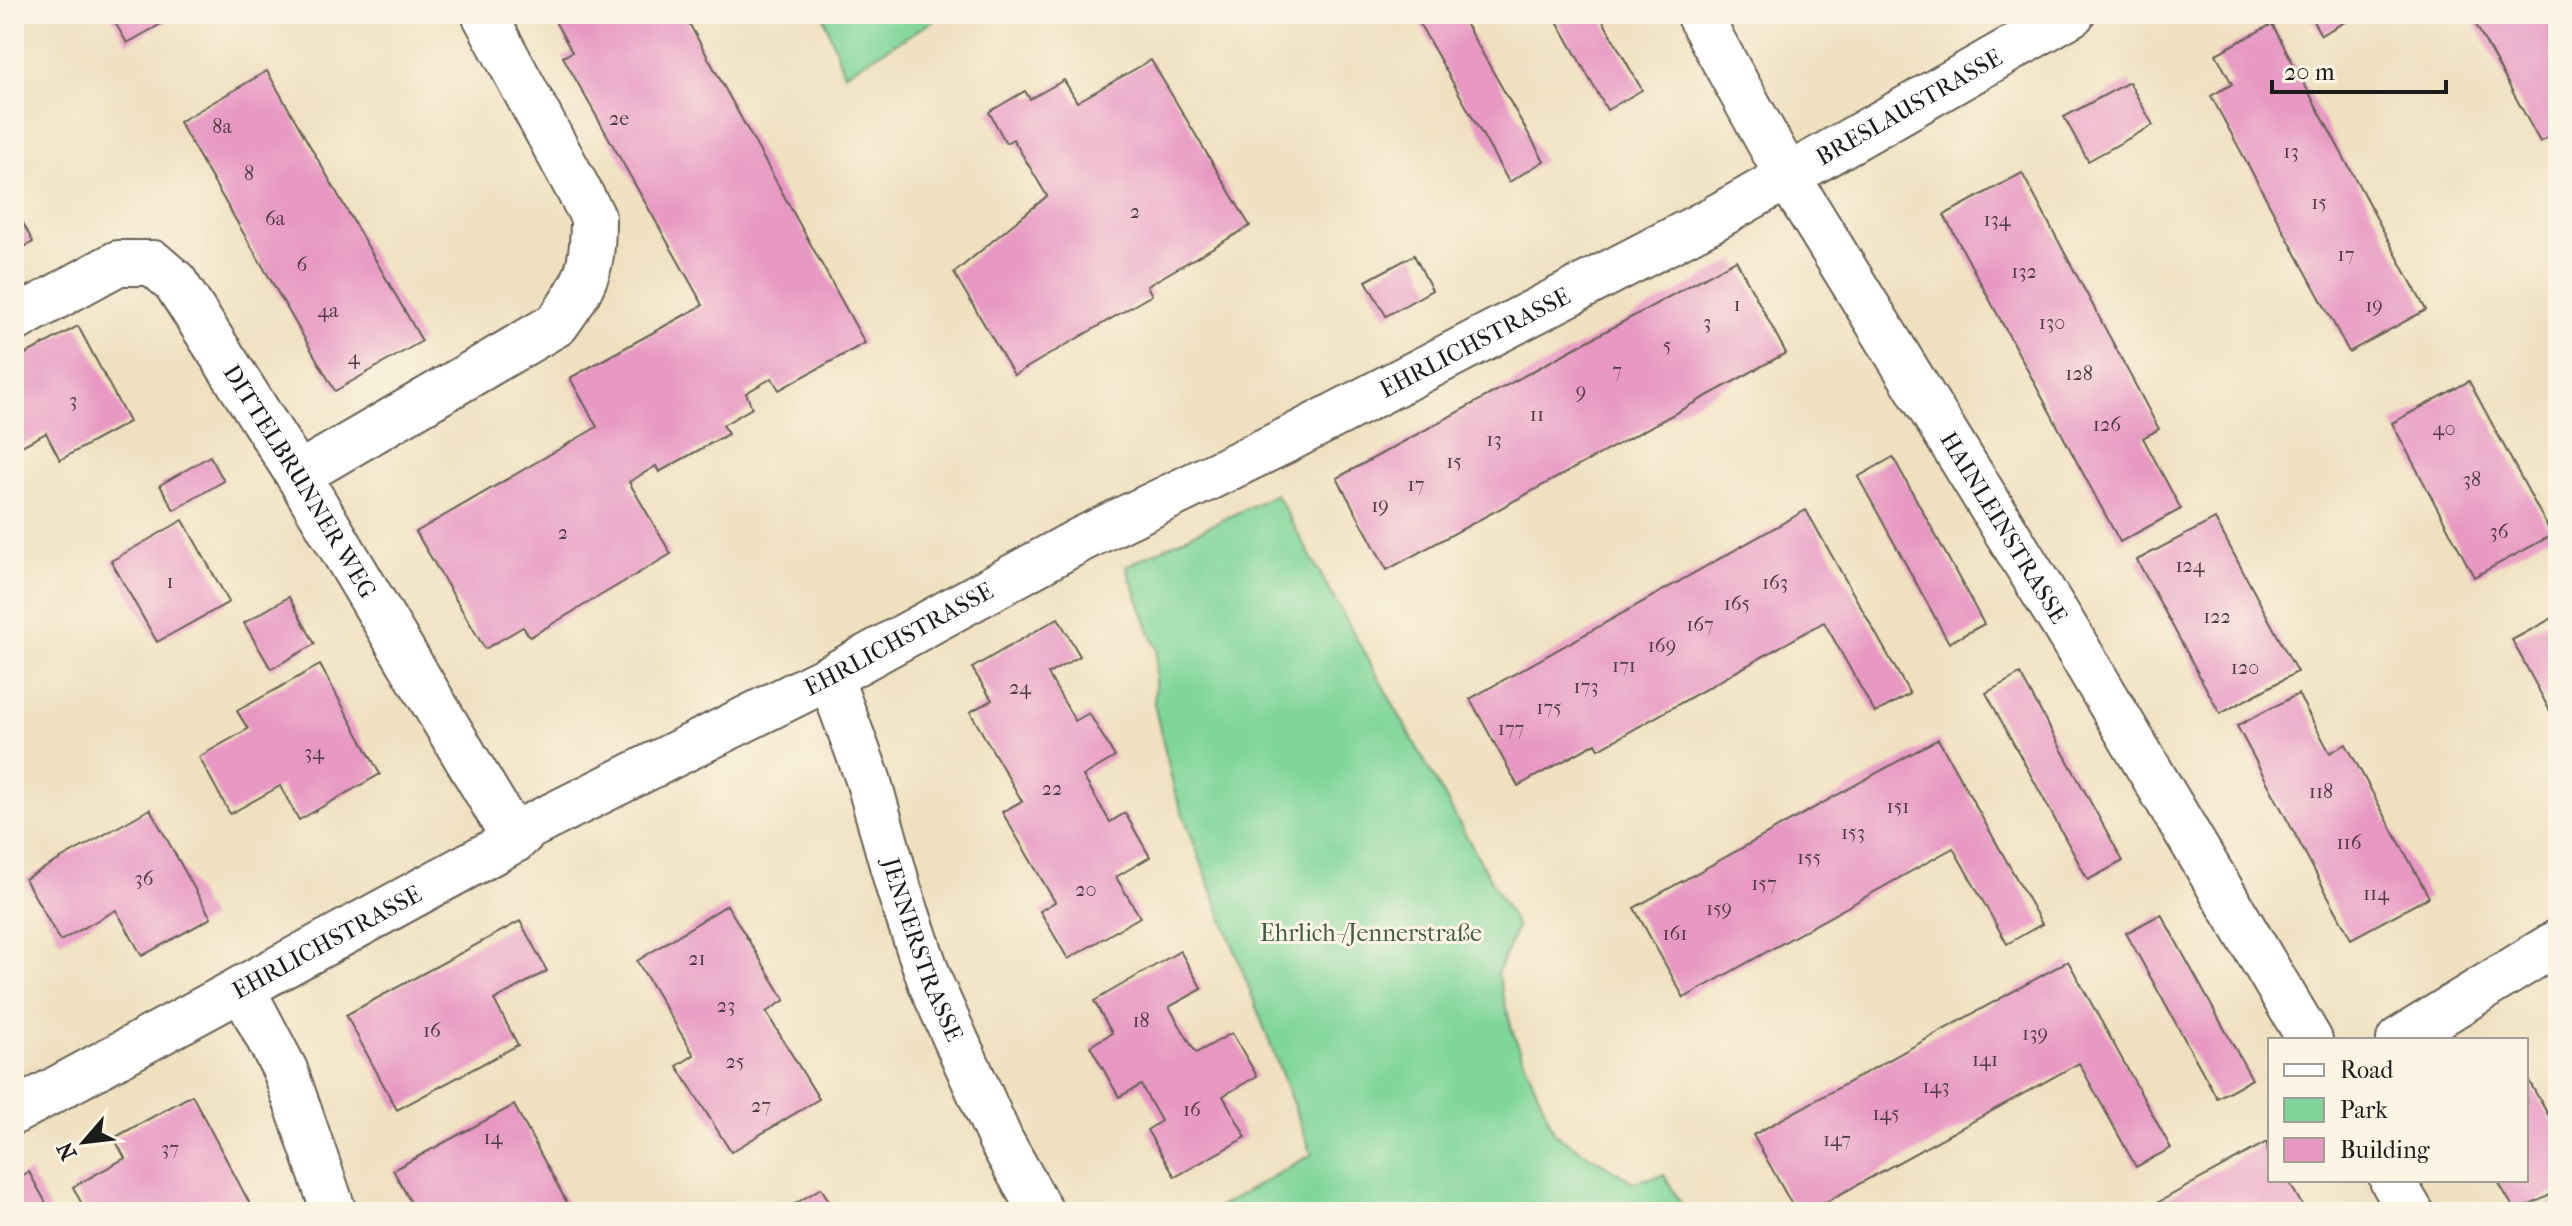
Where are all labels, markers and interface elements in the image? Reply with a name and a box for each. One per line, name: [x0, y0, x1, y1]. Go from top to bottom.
street label: BRESLAUSTRASSE: [1811, 43, 2007, 171]
scale bar: [2272, 44, 2446, 94]
text: 20 m: [2284, 58, 2335, 86]
house number: 2e: [609, 107, 629, 130]
house number: 8a: [212, 115, 232, 138]
house number: 13: [2283, 140, 2299, 163]
house number: 8: [244, 162, 254, 185]
house number: 15: [2311, 191, 2327, 214]
house number: 2: [1130, 200, 1140, 223]
house number: 6a: [265, 207, 286, 230]
house number: 134: [1983, 208, 2012, 231]
house number: 17: [2338, 243, 2355, 266]
house number: 6: [297, 253, 308, 276]
house number: 132: [2011, 260, 2037, 283]
street label: EHRLICHSTRASSE: [1375, 282, 1575, 404]
house number: 1: [1733, 293, 1741, 316]
house number: 19: [2365, 294, 2383, 317]
house number: 4a: [317, 299, 339, 322]
house number: 3: [1703, 311, 1711, 334]
house number: 130: [2039, 311, 2065, 334]
house number: 5: [1663, 334, 1671, 357]
house number: 4: [348, 346, 361, 369]
house number: 7: [1612, 359, 1622, 382]
street label: DITTELBRUNNER WEG: [217, 360, 382, 603]
house number: 128: [2065, 362, 2093, 385]
house number: 9: [1576, 380, 1586, 403]
house number: 3: [69, 389, 77, 412]
house number: 11: [1530, 403, 1544, 426]
house number: 126: [2093, 413, 2121, 436]
house number: 40: [2433, 417, 2455, 440]
street label: HAINLEINSTRASSE: [1934, 427, 2073, 629]
house number: 13: [1486, 428, 1502, 451]
house number: 15: [1446, 450, 1462, 473]
house number: 38: [2463, 468, 2481, 491]
house number: 17: [1408, 473, 1425, 496]
house number: 19: [1371, 494, 1389, 517]
house number: 36: [2489, 520, 2509, 543]
house number: 2: [558, 521, 568, 544]
house number: 124: [2175, 554, 2206, 577]
house number: 1: [166, 570, 174, 593]
house number: 163: [1762, 571, 1788, 594]
street label: EHRLICHSTRASSE: [800, 576, 998, 702]
house number: 165: [1724, 592, 1750, 615]
house number: 122: [2203, 605, 2231, 628]
house number: 167: [1686, 613, 1714, 636]
house number: 169: [1648, 634, 1676, 657]
house number: 171: [1612, 654, 1636, 677]
house number: 120: [2231, 656, 2259, 679]
house number: 173: [1574, 675, 1599, 698]
house number: 24: [1009, 676, 1032, 699]
house number: 175: [1536, 696, 1562, 719]
house number: 177: [1498, 717, 1525, 740]
house number: 34: [304, 741, 325, 764]
house number: 22: [1042, 777, 1062, 800]
house number: 118: [2309, 780, 2333, 803]
house number: 151: [1887, 795, 1909, 818]
house number: 153: [1841, 821, 1865, 844]
house number: 116: [2336, 831, 2362, 854]
house number: 155: [1797, 846, 1821, 869]
street label: JENNERSTRASSE: [876, 853, 969, 1046]
house number: 36: [134, 867, 154, 890]
house number: 157: [1751, 872, 1777, 895]
house number: 20: [1075, 878, 1097, 901]
street label: EHRLICHSTRASSE: [228, 880, 426, 1005]
house number: 114: [2363, 882, 2390, 905]
house number: 159: [1706, 897, 1732, 920]
park label: Ehrlich-/Jennerstraße: [1260, 919, 1482, 947]
house number: 161: [1663, 922, 1687, 945]
house number: 21: [688, 947, 706, 970]
house number: 23: [717, 994, 735, 1017]
house number: 18: [1132, 1009, 1150, 1032]
house number: 16: [423, 1019, 441, 1042]
house number: 139: [2022, 1022, 2048, 1045]
legend: [2268, 1038, 2528, 1182]
house number: 141: [1972, 1048, 1998, 1071]
house number: 25: [726, 1050, 744, 1073]
text: Road: [2340, 1056, 2394, 1084]
house number: 143: [1922, 1075, 1950, 1098]
house number: 27: [751, 1094, 771, 1117]
text: Park: [2340, 1096, 2388, 1124]
house number: 16: [1183, 1098, 1201, 1121]
north arrow: [44, 1102, 124, 1182]
house number: 145: [1872, 1102, 1900, 1125]
house number: 14: [484, 1126, 504, 1149]
house number: 147: [1823, 1128, 1851, 1151]
text: Building: [2340, 1136, 2431, 1164]
text: N: [52, 1137, 83, 1164]
house number: 37: [161, 1137, 179, 1160]

